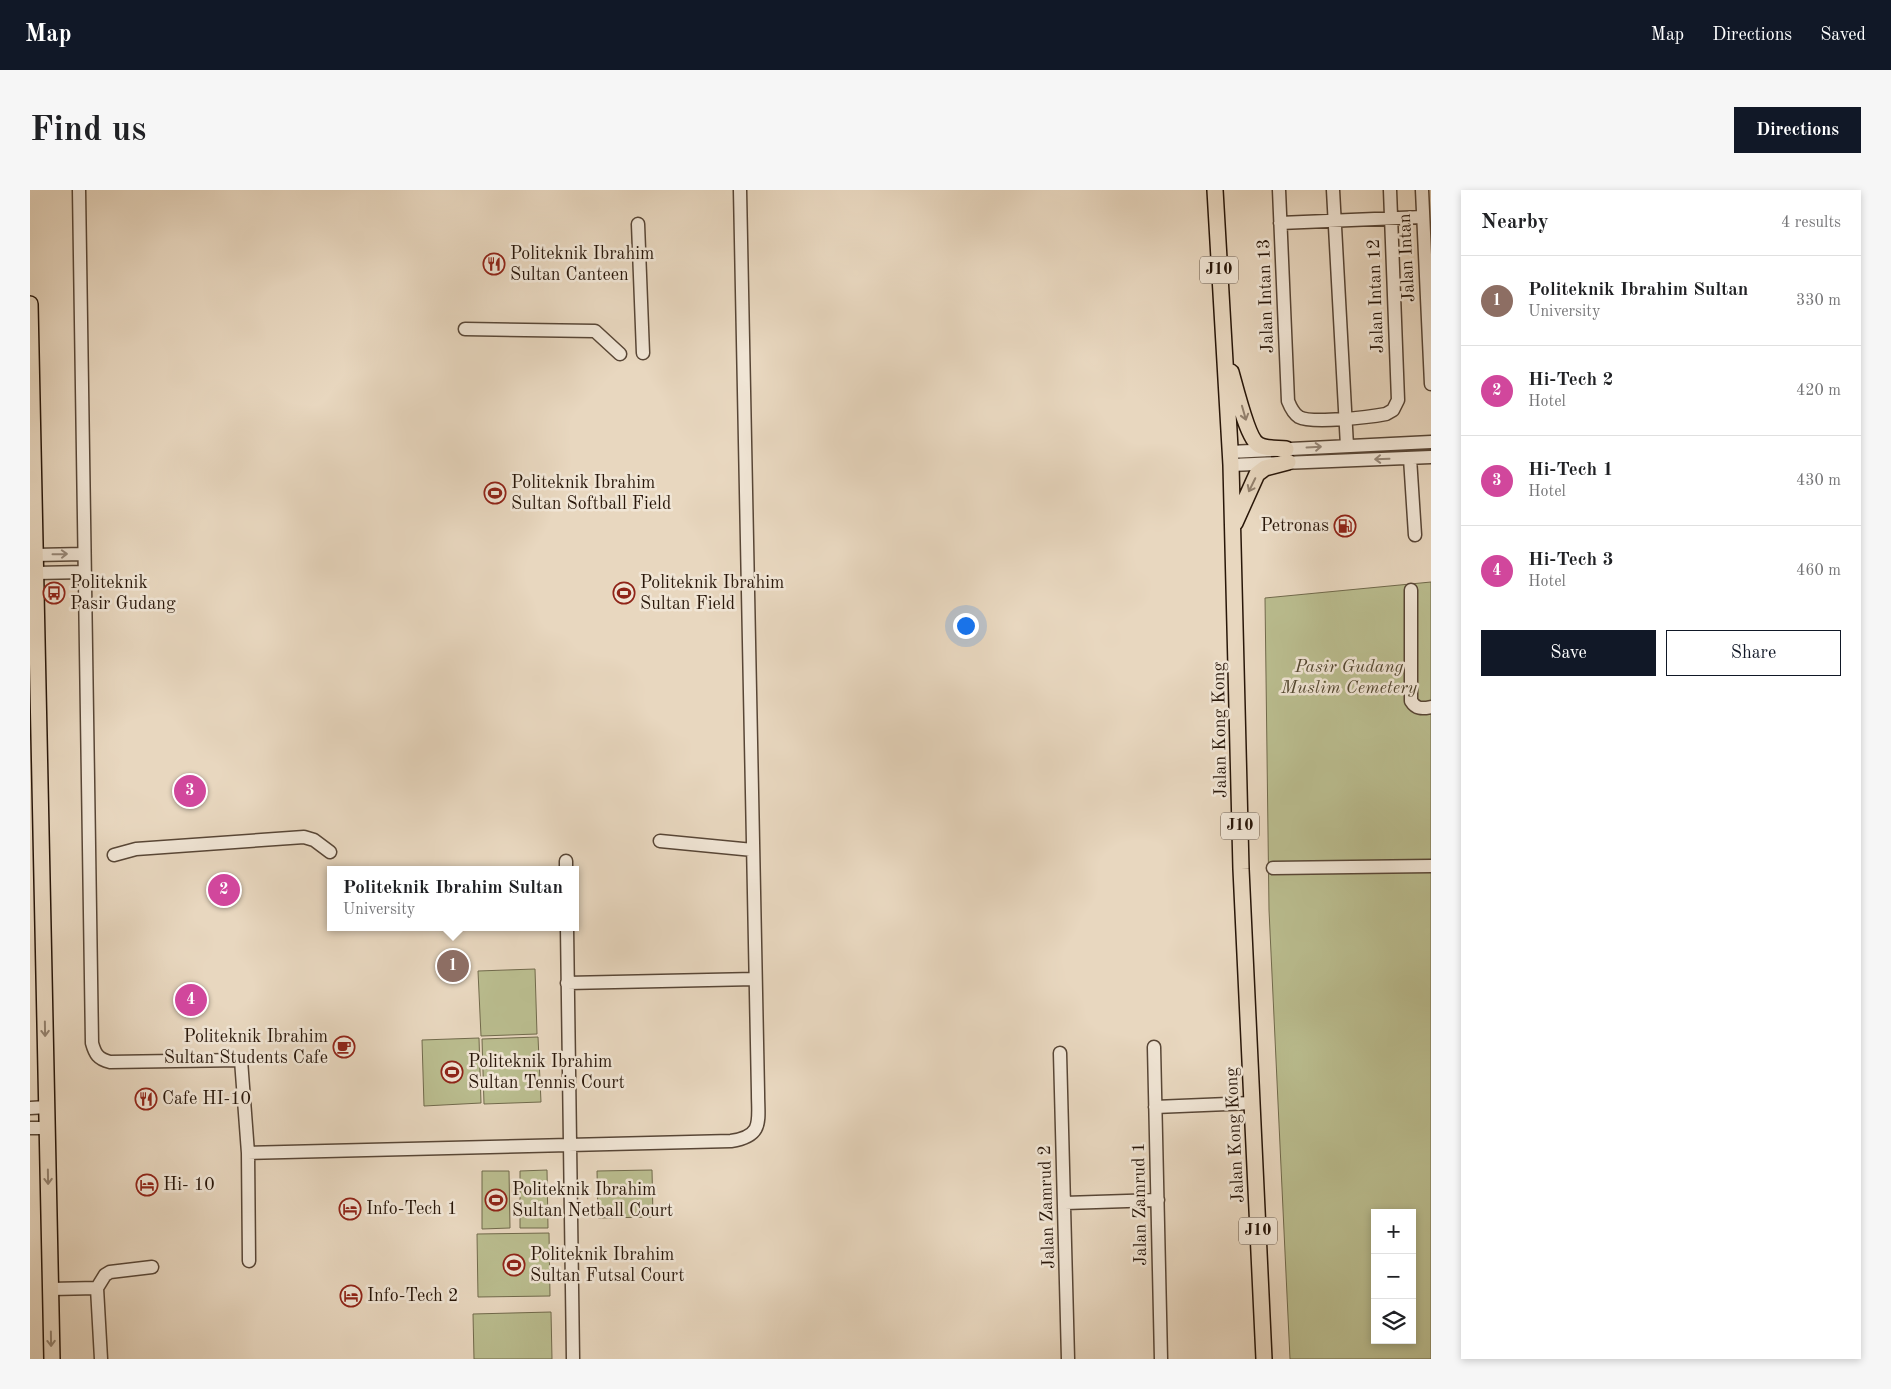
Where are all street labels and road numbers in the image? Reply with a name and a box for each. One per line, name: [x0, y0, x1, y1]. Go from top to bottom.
street label: Jalan Intan: [1396, 213, 1418, 303]
street label: Jalan Intan 13: [1255, 238, 1277, 354]
street label: Jalan Intan 12: [1365, 238, 1387, 354]
road number: J10: [1200, 256, 1238, 284]
street label: Jalan Kong Kong: [1210, 662, 1230, 798]
road number: J10: [1221, 812, 1259, 840]
street label: Jalan Kong Kong: [1222, 1066, 1248, 1203]
street label: Jalan Zamrud 1: [1130, 1142, 1150, 1266]
street label: Jalan Zamrud 2: [1036, 1145, 1058, 1269]
road number: J10: [1239, 1218, 1277, 1244]

